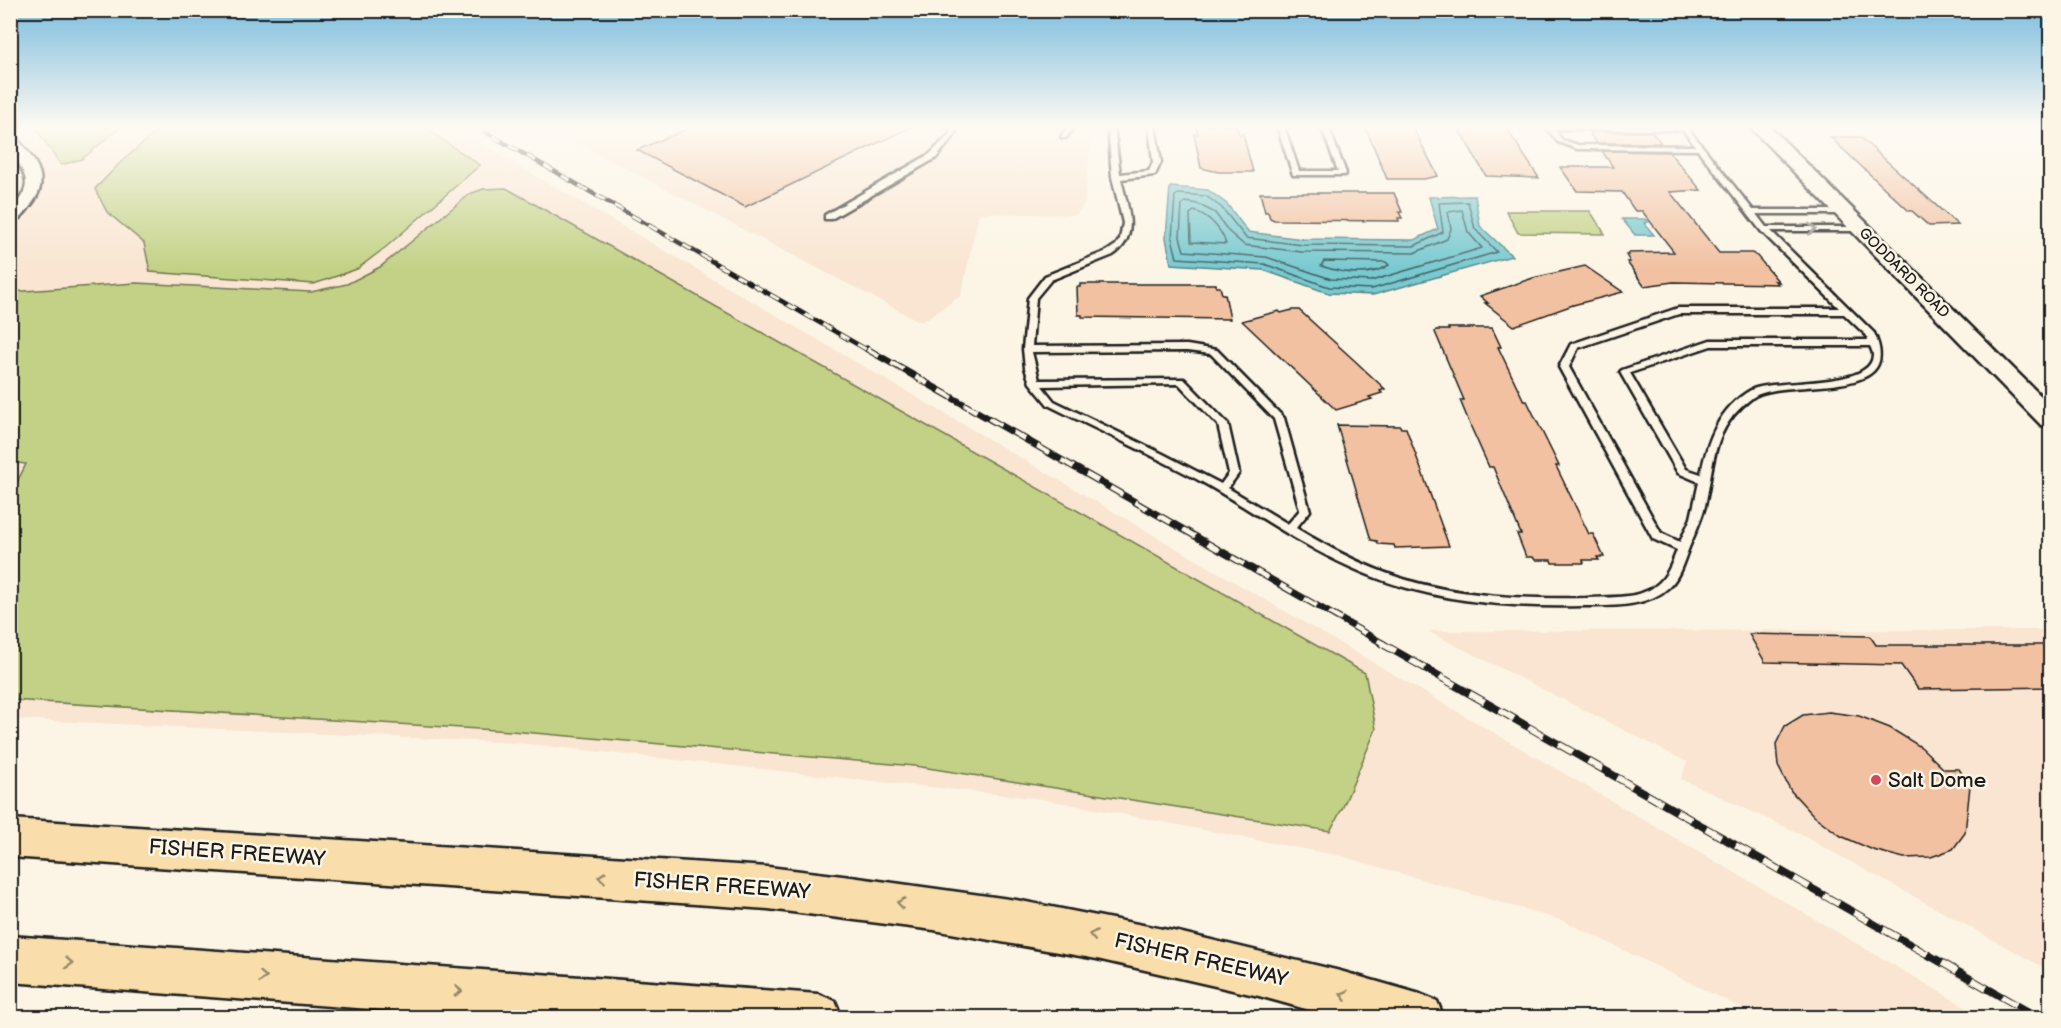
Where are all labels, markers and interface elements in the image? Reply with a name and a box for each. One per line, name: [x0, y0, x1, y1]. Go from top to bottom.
one-way arrow: [1807, 223, 1816, 235]
street label: GODDARD ROAD: [1855, 224, 1953, 322]
place label: Salt Dome: [1888, 768, 1986, 793]
marker: Salt Dome: [1869, 773, 1883, 787]
street label: FISHER FREEWAY: [148, 834, 327, 872]
street label: FISHER FREEWAY: [633, 867, 812, 905]
one-way arrow: [598, 871, 607, 884]
one-way arrow: [896, 897, 906, 909]
street label: FISHER FREEWAY: [1112, 928, 1291, 992]
one-way arrow: [1089, 929, 1099, 942]
one-way arrow: [64, 956, 73, 969]
one-way arrow: [259, 970, 268, 983]
one-way arrow: [453, 984, 462, 997]
one-way arrow: [1339, 990, 1350, 1002]

